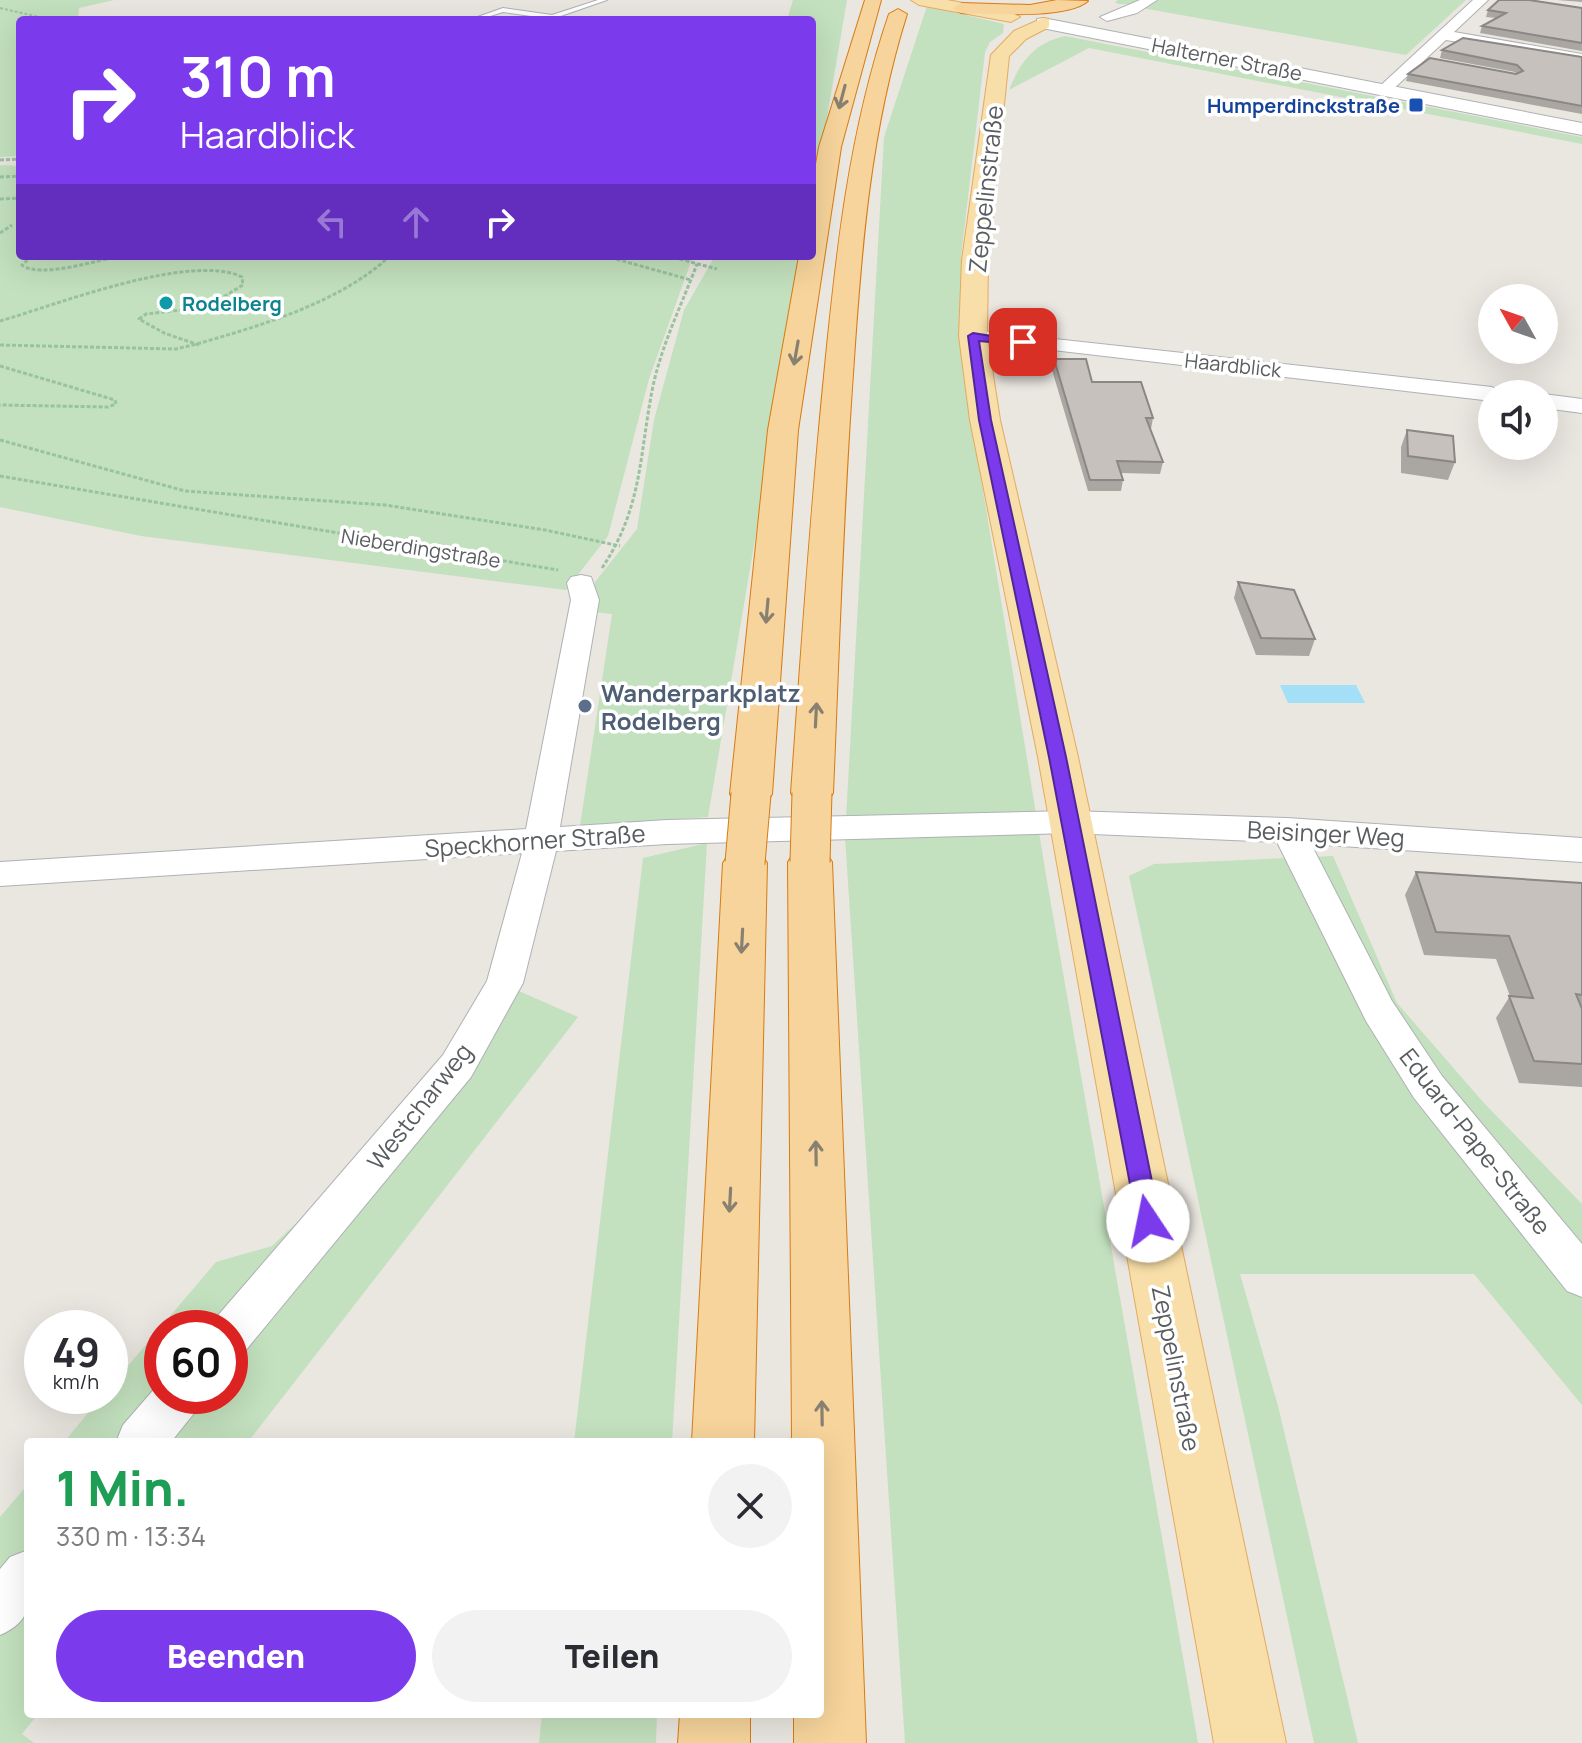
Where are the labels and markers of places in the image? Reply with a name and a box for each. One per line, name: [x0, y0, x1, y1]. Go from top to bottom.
place label: Humperdinckstraße: [1207, 92, 1400, 119]
marker: Humperdinckstraße: [1407, 96, 1425, 114]
place label: Rodelberg: [182, 290, 282, 317]
marker: Rodelberg: [157, 294, 175, 312]
pin: [989, 308, 1057, 376]
place label: Wanderparkplatz Rodelberg: [601, 676, 800, 737]
marker: Wanderparkplatz Rodelberg: [576, 697, 594, 715]

